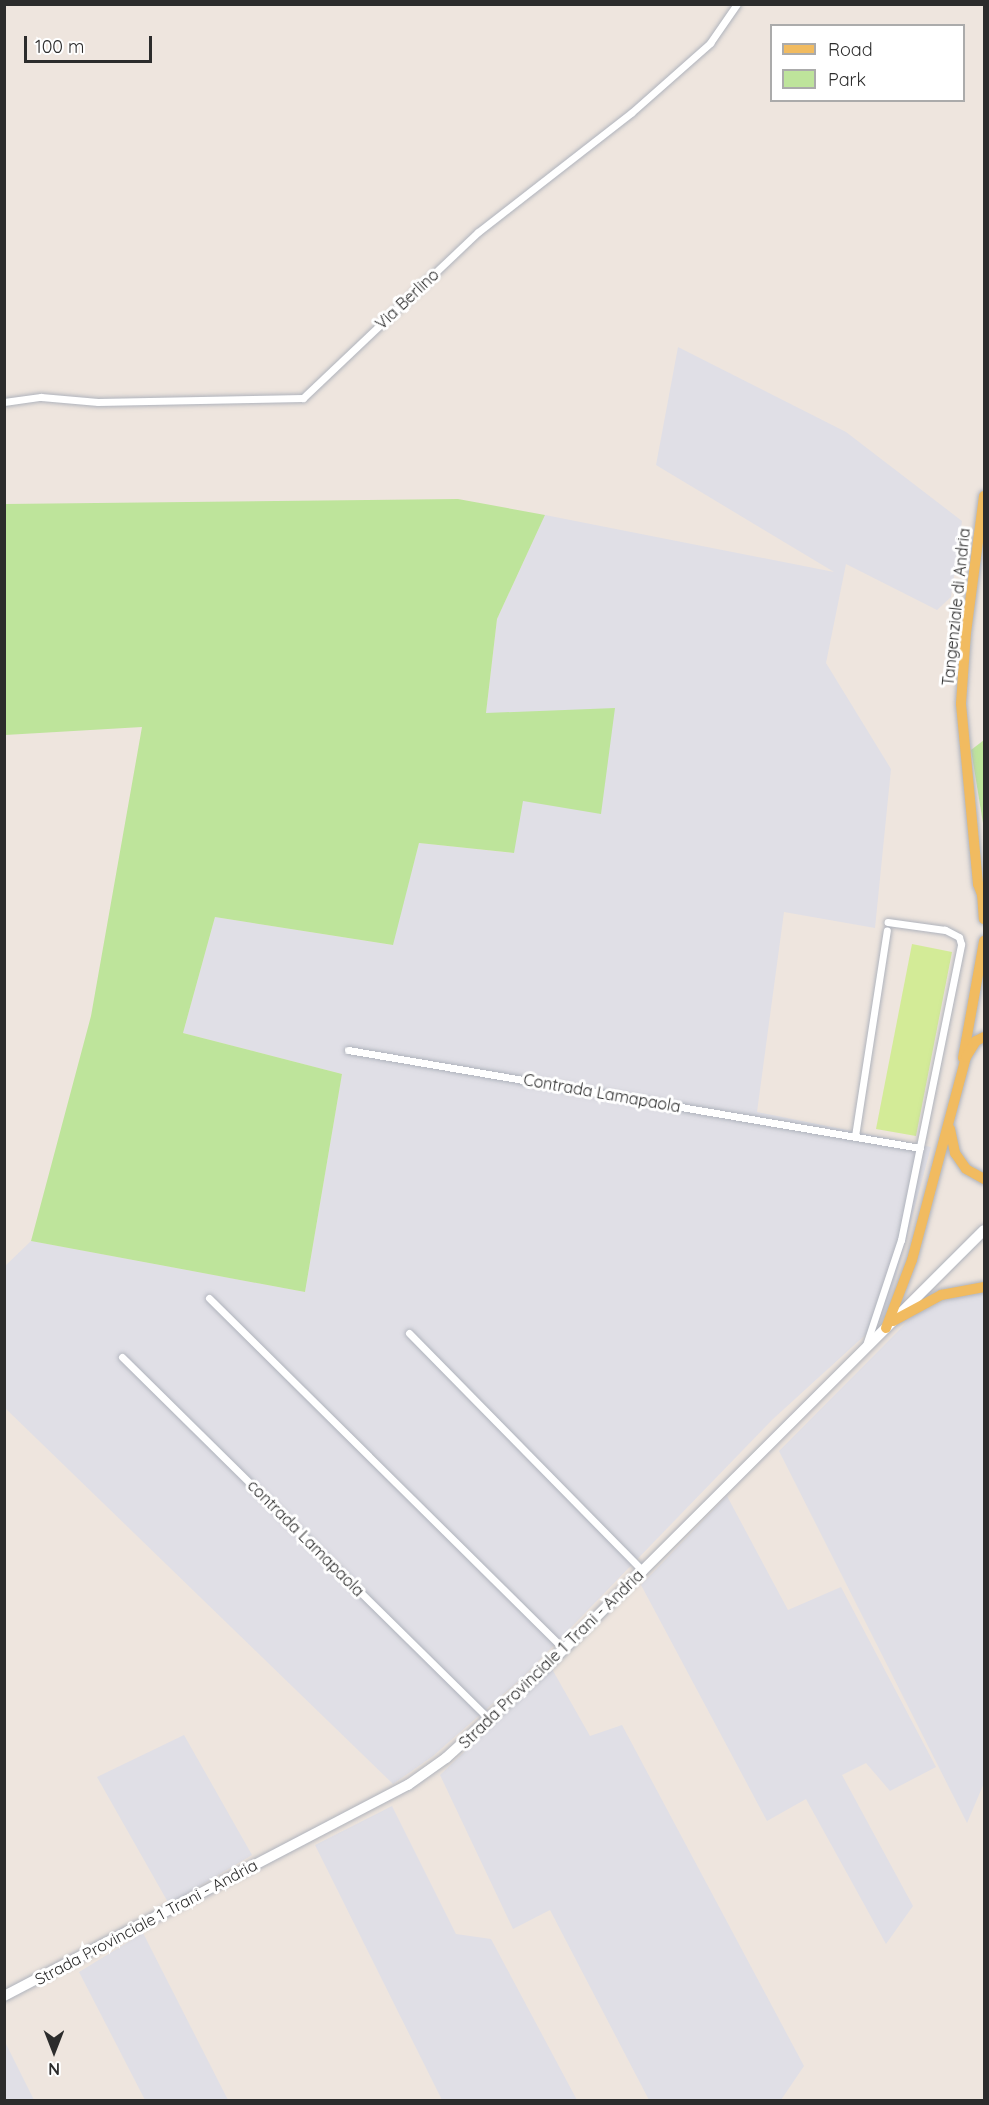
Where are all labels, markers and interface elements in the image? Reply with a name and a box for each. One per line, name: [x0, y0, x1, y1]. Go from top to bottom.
scale bar: [27, 24, 154, 62]
legend: [770, 24, 965, 102]
text: 100 m: [35, 35, 84, 58]
text: Road: [828, 38, 873, 61]
text: Park: [828, 68, 866, 91]
street label: Via Berlino: [371, 265, 443, 333]
street label: Tangenziale di Andria: [938, 527, 974, 687]
street label: Contrada Lamapaola: [522, 1070, 682, 1116]
street label: contrada Lamapaola: [244, 1476, 368, 1600]
street label: Strada Provinciale 1 Trani - Andria: [455, 1566, 647, 1752]
street label: Strada Provinciale 1 Trani - Andria: [32, 1855, 260, 1989]
north arrow: [24, 2021, 84, 2081]
text: N: [48, 2059, 60, 2079]

